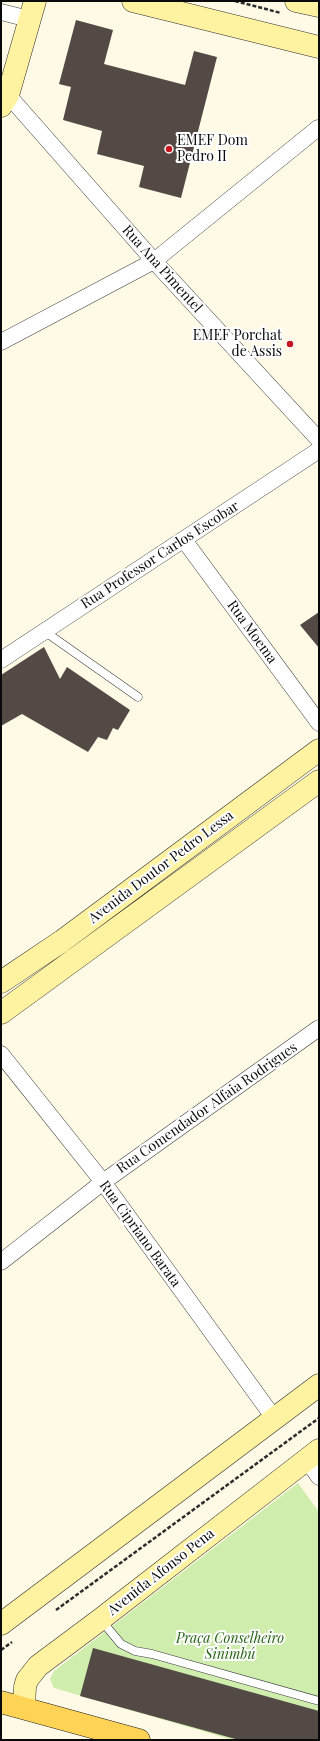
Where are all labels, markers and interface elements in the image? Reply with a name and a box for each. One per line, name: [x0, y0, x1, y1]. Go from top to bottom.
place label: EMEF Dom Pedro II: [177, 133, 248, 166]
marker: EMEF Dom Pedro II: [164, 144, 174, 154]
street label: Rua Ana Pimentel: [118, 222, 206, 316]
place label: EMEF Porchat de Assis: [193, 328, 282, 360]
marker: EMEF Porchat de Assis: [285, 339, 295, 349]
street label: Rua Professor Carlos Escobar: [78, 498, 242, 612]
street label: Rua Moema: [224, 597, 280, 667]
street label: Avenida Doutor Pedro Lessa: [85, 807, 237, 927]
street label: Rua Comendador Alfaia Rodrigues: [113, 1039, 301, 1177]
street label: Rua Cipriano Barata: [96, 1178, 184, 1290]
street label: Avenida Afonso Pena: [104, 1525, 218, 1619]
park label: Praça Conselheiro Sinimbú: [176, 1631, 284, 1664]

